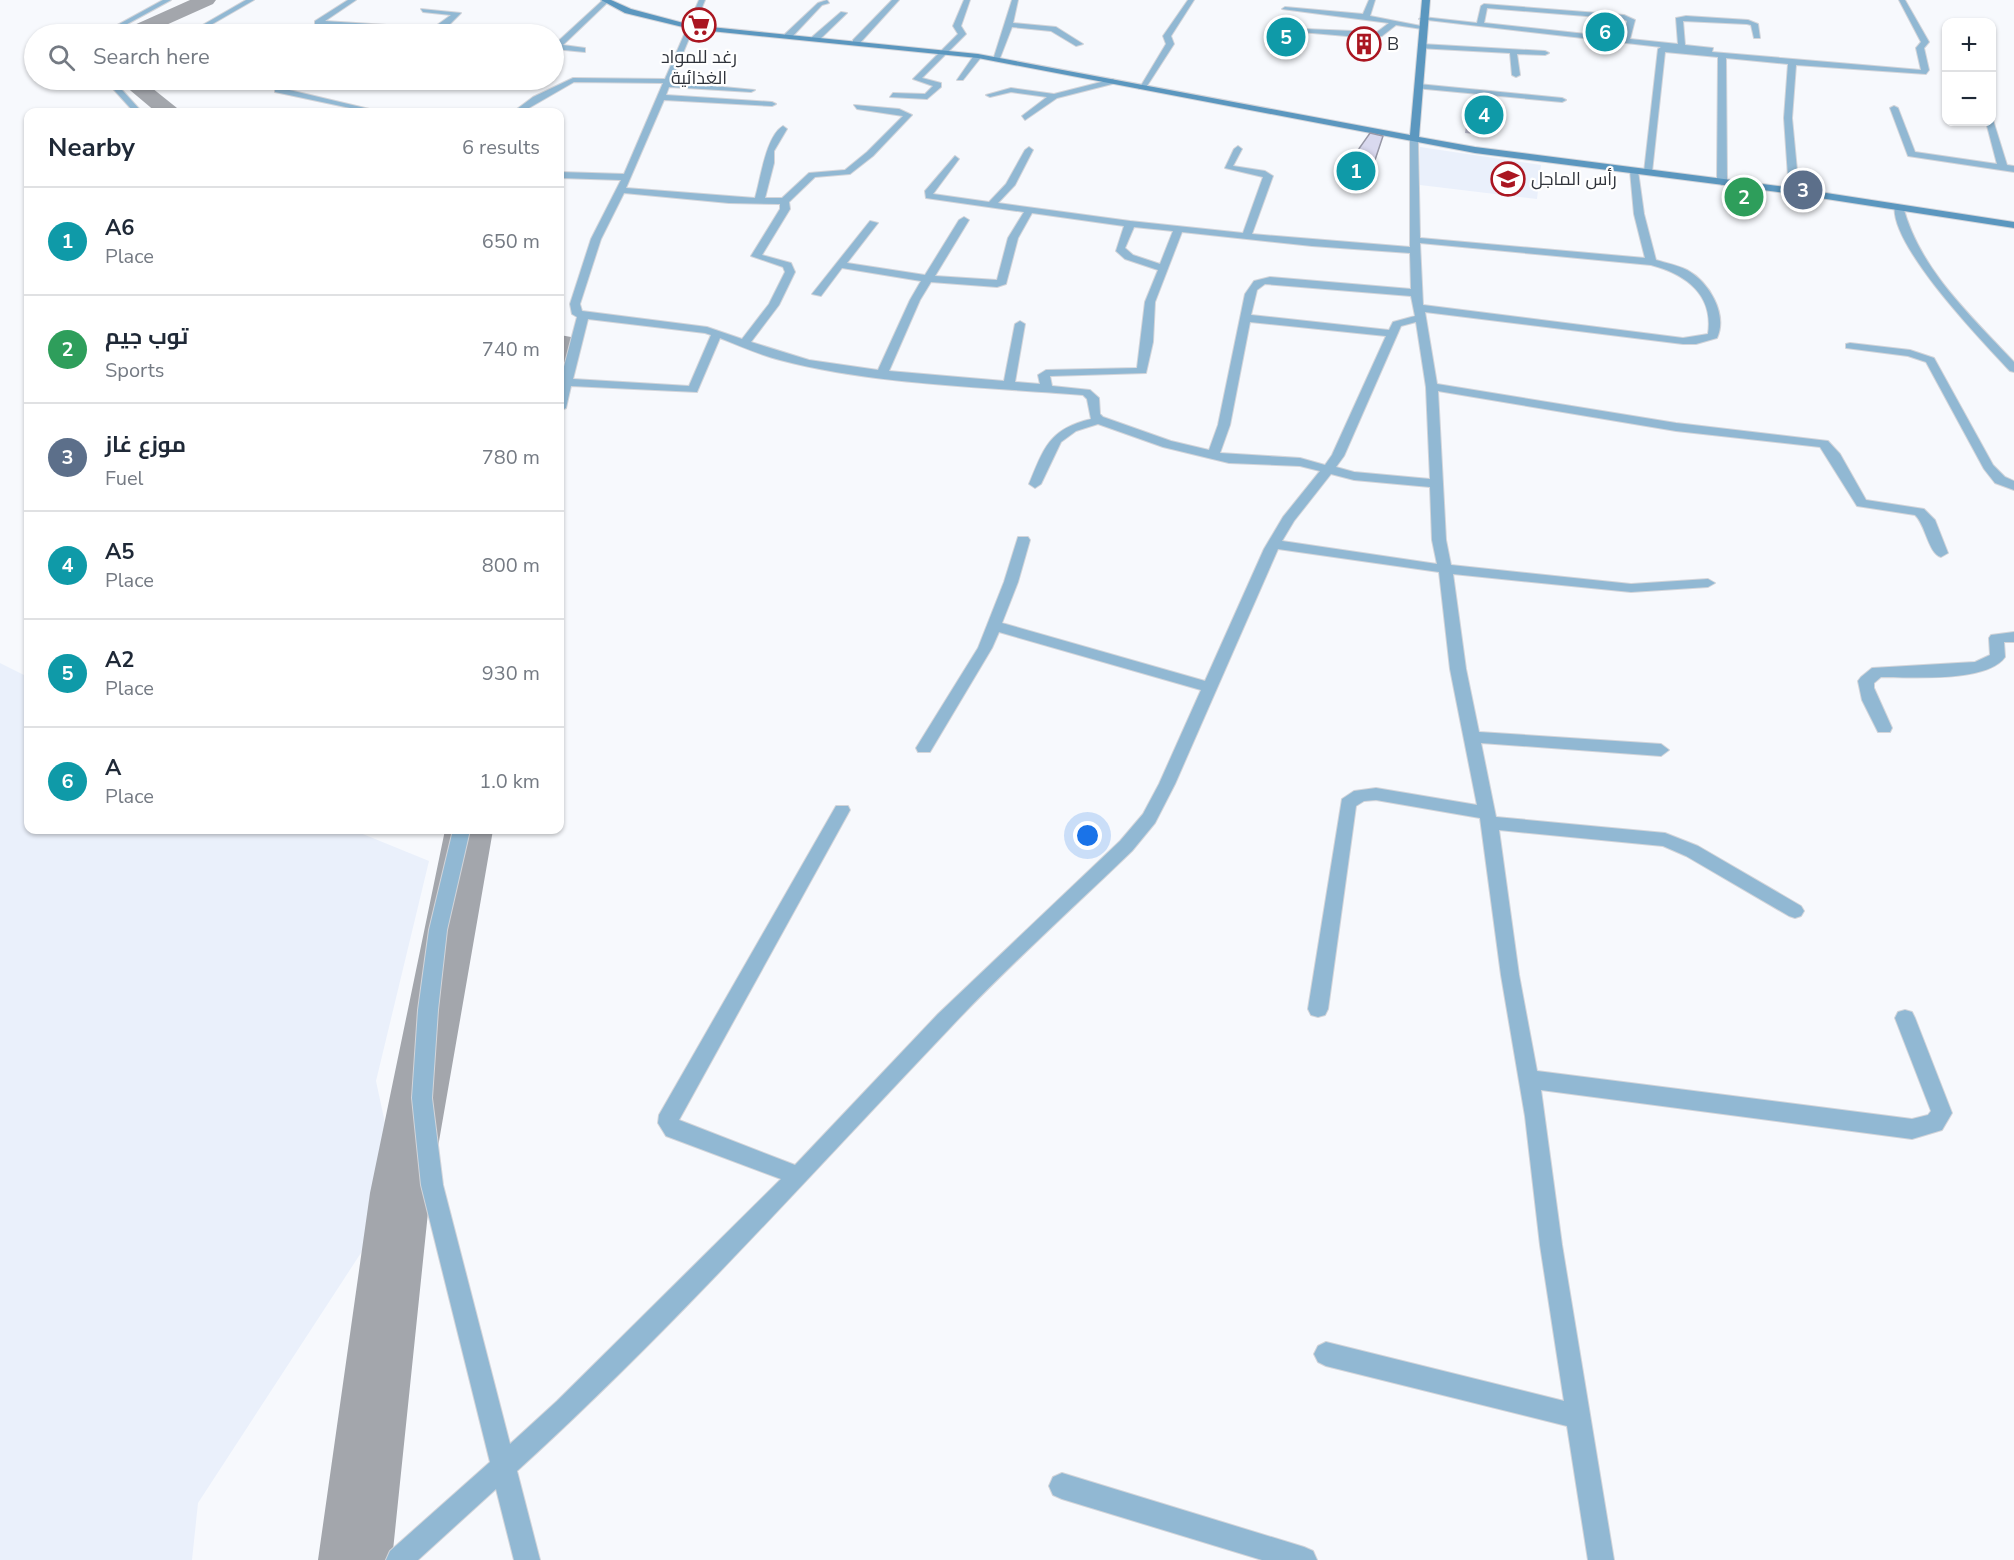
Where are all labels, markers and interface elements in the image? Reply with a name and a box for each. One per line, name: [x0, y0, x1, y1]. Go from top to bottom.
supermarket icon: رغد للمواد الغذائية: [681, 7, 717, 43]
pin: 6: [1586, 9, 1624, 54]
pin: 5: [1266, 15, 1306, 60]
map controls: [1942, 18, 1996, 126]
button: +: [1942, 18, 1996, 72]
search box: [24, 24, 564, 90]
building icon: B: [1346, 26, 1382, 62]
place label: B: [1387, 32, 1399, 56]
icon: search: [45, 41, 78, 74]
text: Search here: [93, 42, 210, 72]
place label: رغد للمواد الغذائية: [661, 45, 737, 90]
button: −: [1942, 72, 1996, 126]
pin: 4: [1464, 92, 1504, 138]
text: Nearby: [48, 130, 135, 165]
text: 6 results: [462, 134, 540, 161]
pin: 1: [1336, 148, 1376, 194]
school or university icon: رأس الماجل: [1490, 161, 1526, 197]
place label: رأس الماجل: [1531, 167, 1617, 191]
pin: 3: [1784, 168, 1822, 213]
pin: 2: [1724, 174, 1764, 220]
text: A6: [105, 213, 135, 243]
text: 1: [62, 228, 74, 255]
text: 650 m: [482, 228, 540, 255]
text: Place: [105, 243, 154, 270]
text: توب جيم: [105, 322, 188, 352]
text: 2: [62, 336, 74, 363]
text: 740 m: [482, 336, 540, 363]
text: Sports: [105, 357, 164, 384]
text: موزع غاز: [105, 430, 186, 460]
text: 3: [62, 444, 74, 471]
text: 780 m: [482, 444, 540, 471]
text: Fuel: [105, 465, 144, 492]
text: A5: [105, 537, 135, 567]
text: 4: [62, 552, 74, 579]
text: 800 m: [482, 552, 540, 579]
text: Place: [105, 567, 154, 594]
text: A2: [105, 645, 135, 675]
text: 5: [62, 660, 74, 687]
text: 930 m: [482, 660, 540, 687]
text: Place: [105, 675, 154, 702]
text: A: [105, 753, 121, 783]
text: 6: [62, 768, 74, 795]
text: 1.0 km: [479, 768, 540, 795]
text: Place: [105, 783, 154, 810]
your location: [1073, 821, 1102, 850]

